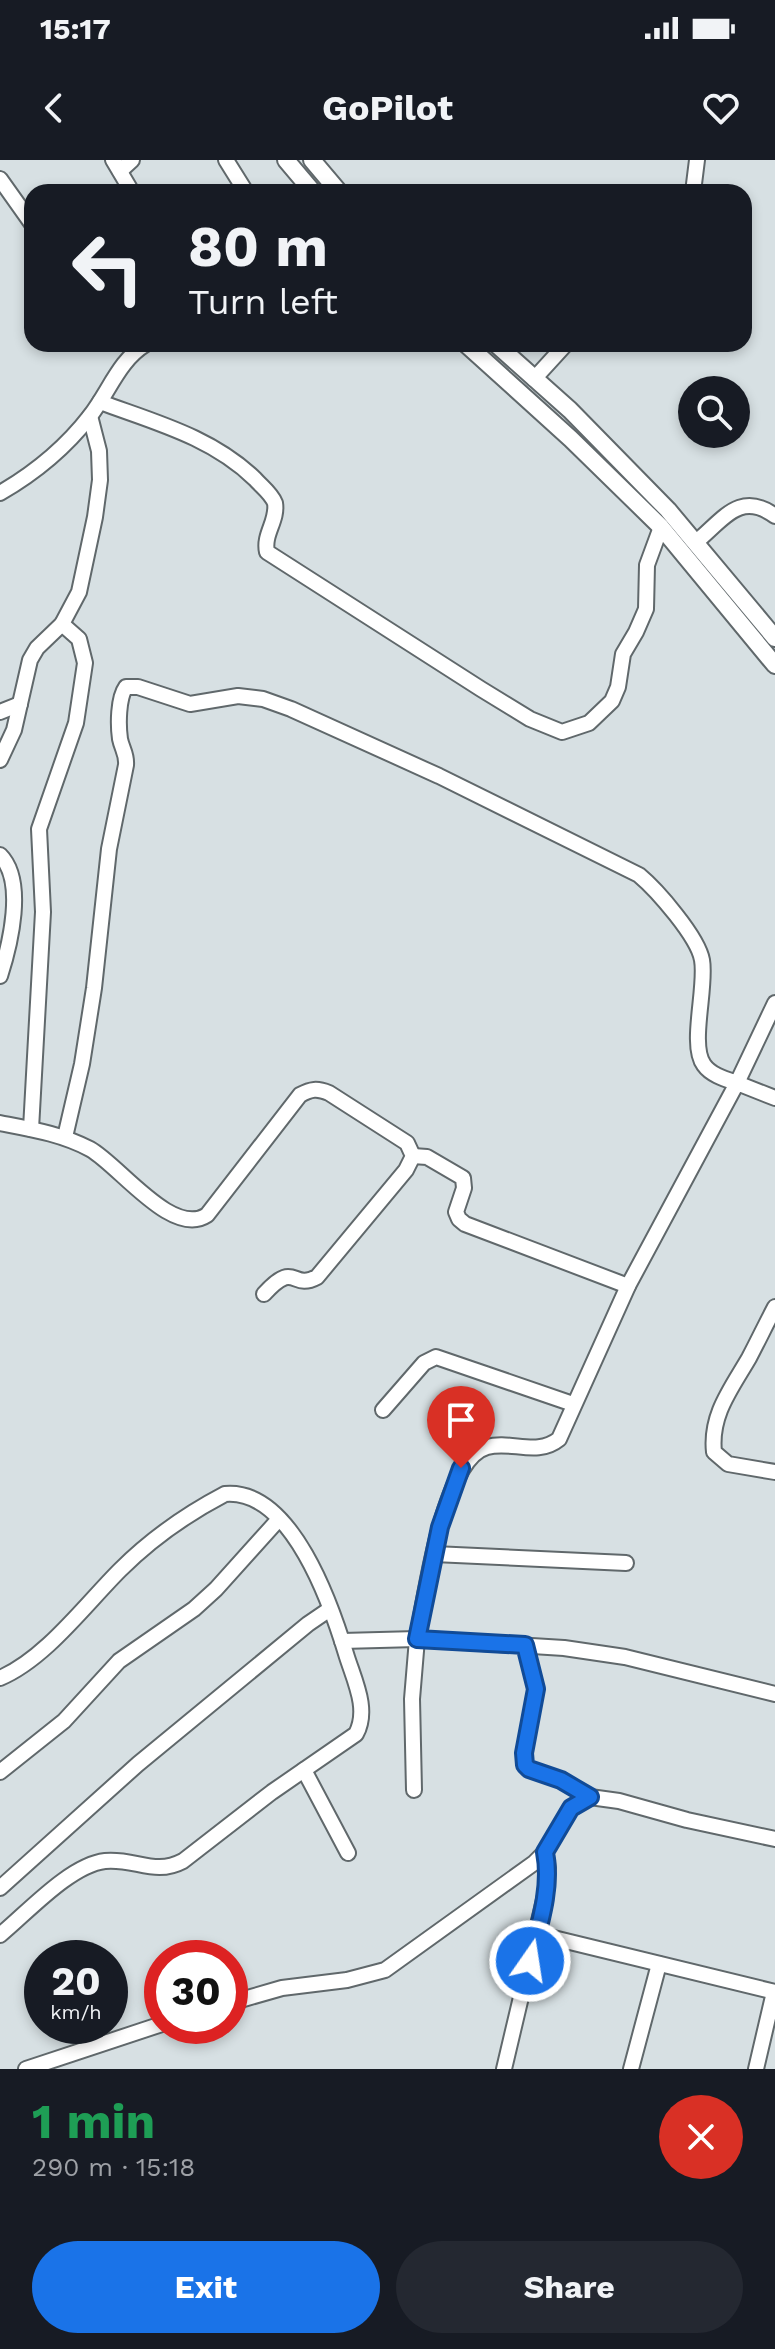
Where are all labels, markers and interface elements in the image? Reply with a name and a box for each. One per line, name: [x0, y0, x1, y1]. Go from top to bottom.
text: 15:17: [40, 11, 111, 46]
icon: back: [32, 86, 76, 130]
icon: heart: [699, 86, 743, 130]
text: GoPilot: [322, 87, 453, 129]
text: 80 m: [188, 214, 328, 280]
icon: left: [56, 216, 160, 320]
text: Turn left: [188, 281, 338, 323]
map controls: [678, 376, 750, 448]
button: search: [678, 376, 750, 448]
pin: [427, 1386, 495, 1468]
icon: arrive: [439, 1398, 483, 1442]
position arrow: [488, 1919, 572, 2003]
speed limit sign: 30: [144, 1940, 248, 2044]
text: 20: [51, 1958, 101, 2005]
text: km/h: [50, 2000, 102, 2024]
text: 1 min: [32, 2093, 155, 2150]
button: close: [659, 2095, 743, 2179]
text: 290 m · 15:18: [32, 2152, 195, 2182]
button: Exit: [32, 2241, 380, 2333]
button: Share: [396, 2241, 743, 2333]

